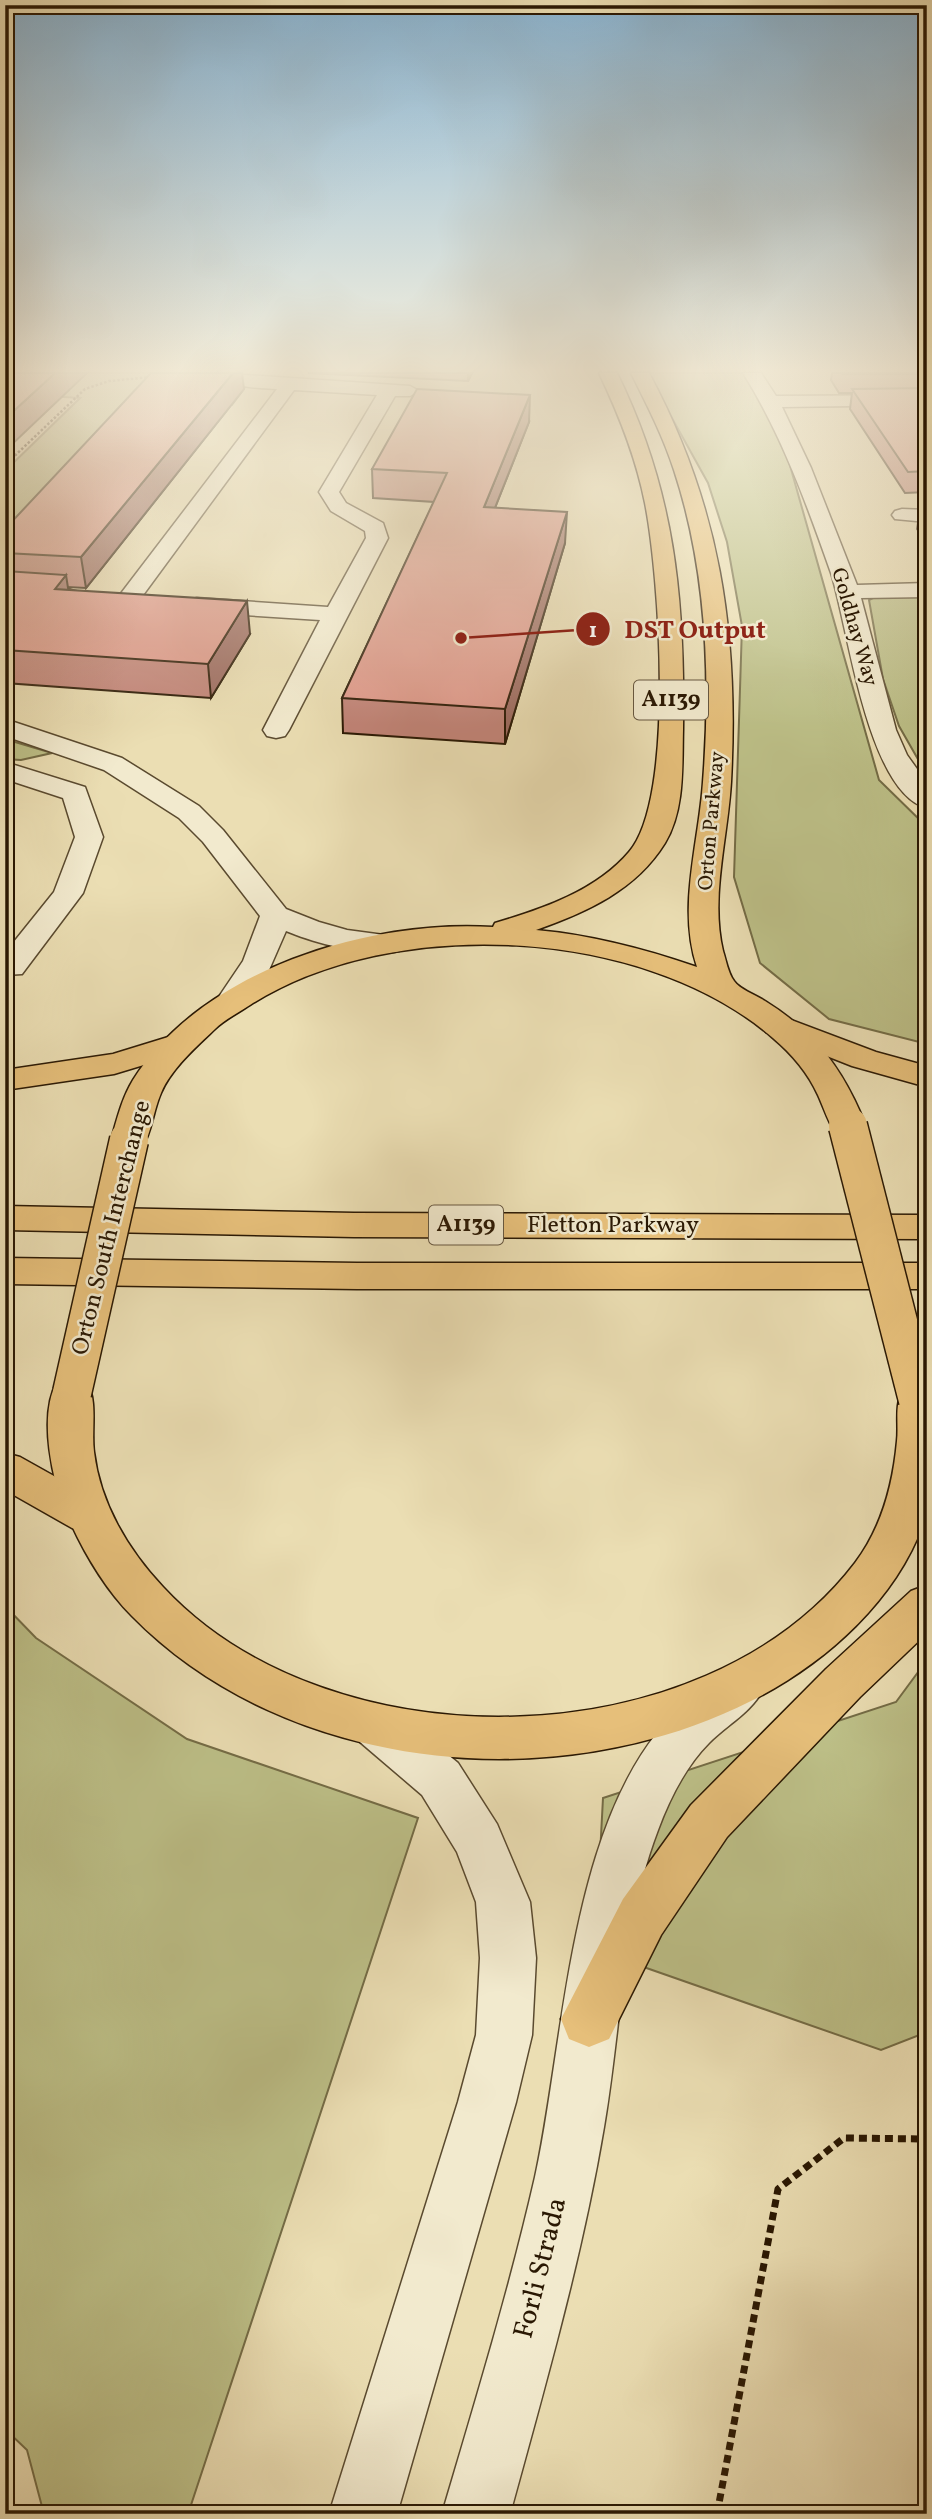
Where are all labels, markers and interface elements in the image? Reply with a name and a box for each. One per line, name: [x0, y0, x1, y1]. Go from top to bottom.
street label: Goldhay Way: [823, 564, 885, 690]
callout: DST Output: [575, 606, 780, 653]
text: DST Output: [624, 613, 766, 649]
text: 1: [589, 617, 597, 646]
road number: A1139: [634, 680, 708, 720]
street label: Orton Parkway: [691, 750, 733, 892]
street label: Orton South Interchange: [64, 1097, 160, 1359]
road number: A1139: [429, 1206, 503, 1244]
street label: Fletton Parkway: [527, 1209, 699, 1243]
street label: Forli Strada: [505, 2193, 577, 2343]

